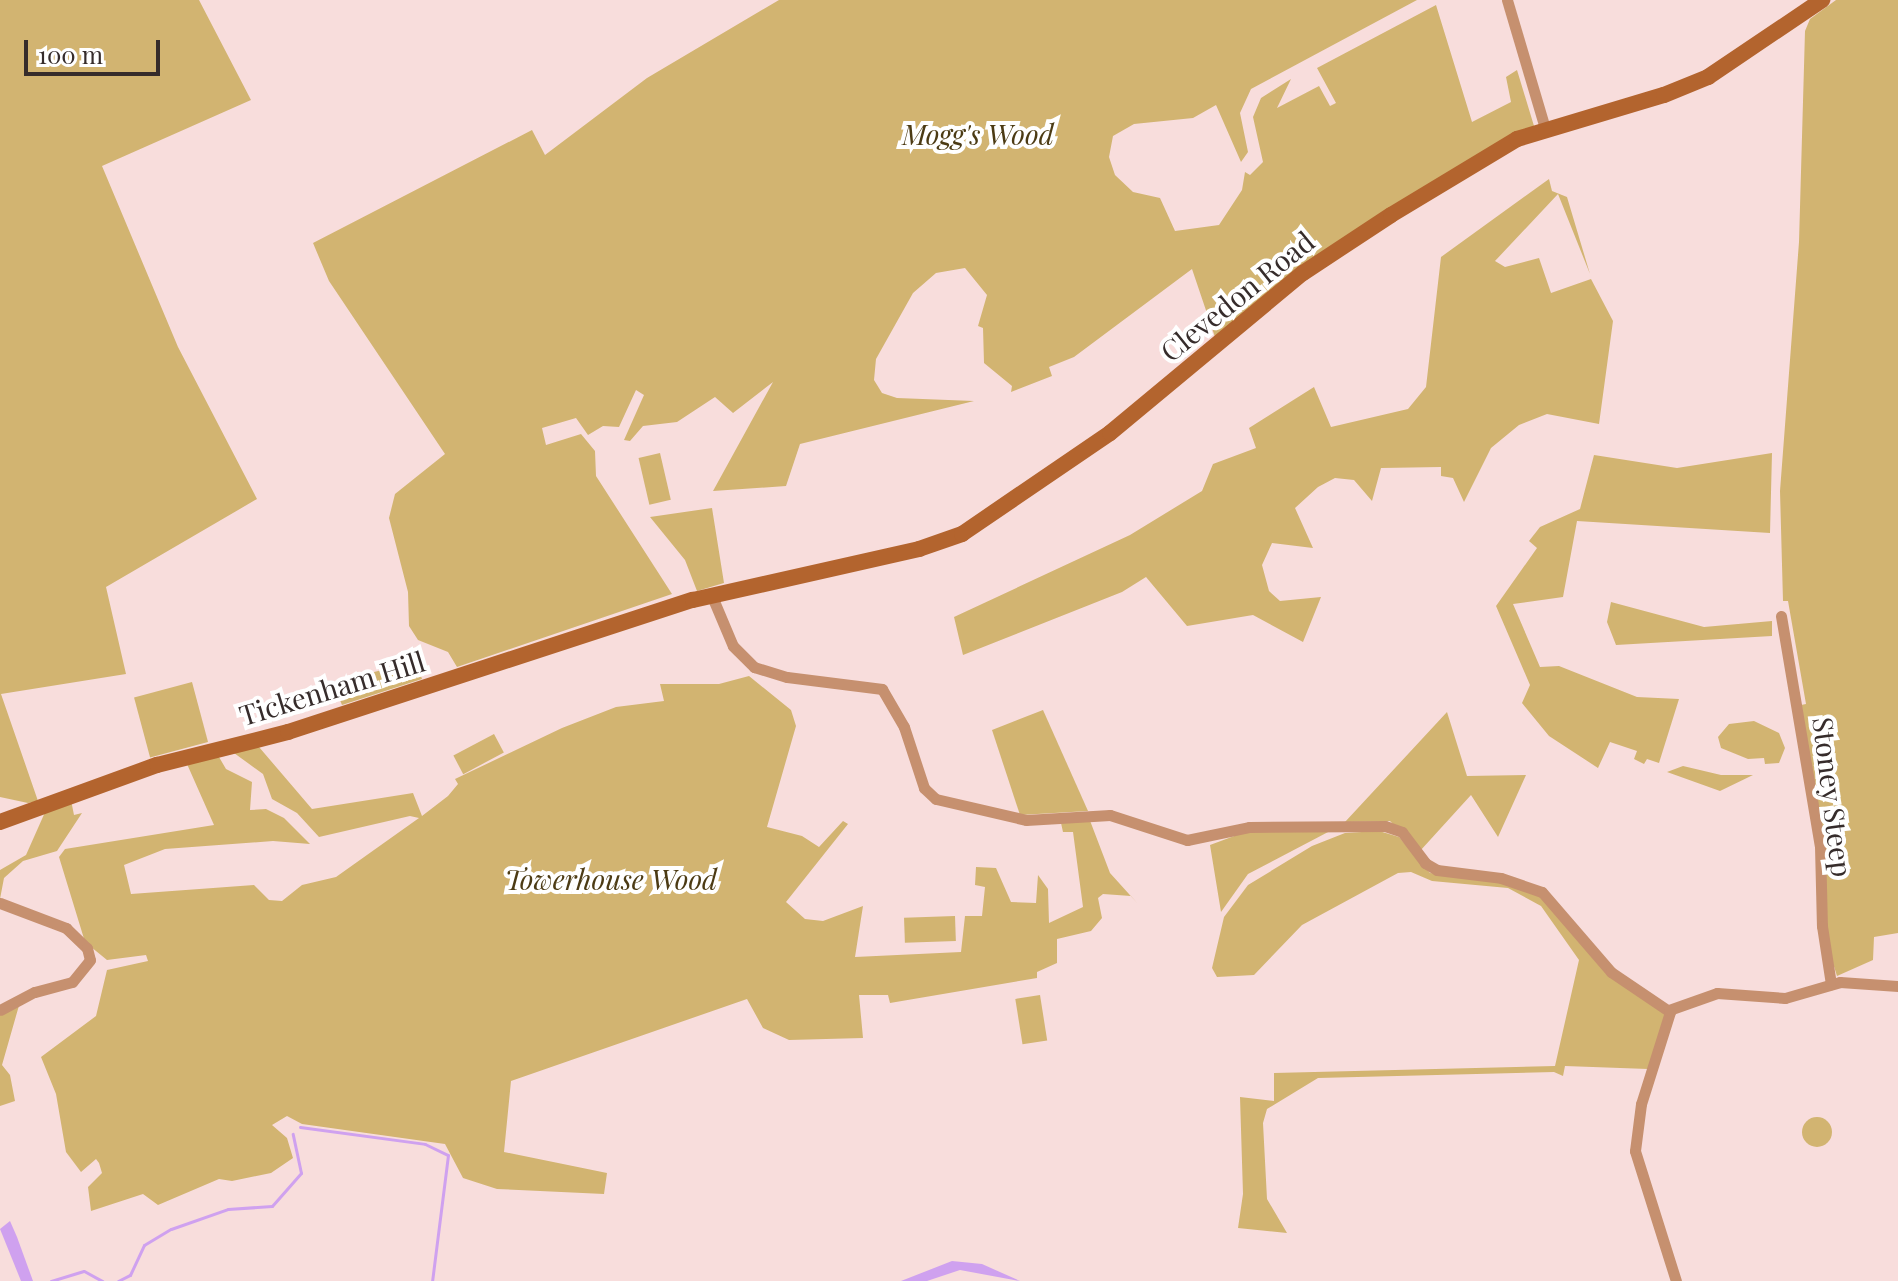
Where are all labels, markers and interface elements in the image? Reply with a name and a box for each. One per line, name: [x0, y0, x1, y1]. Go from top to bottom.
scale bar: [28, 24, 164, 74]
text: 100 m: [38, 38, 103, 70]
park label: Mogg's Wood: [902, 117, 1054, 151]
street label: Clevedon Road: [1154, 224, 1320, 368]
street label: Tickenham Hill: [235, 644, 429, 732]
street label: Stoney Steep: [1806, 715, 1860, 879]
park label: Towerhouse Wood: [505, 862, 717, 896]

